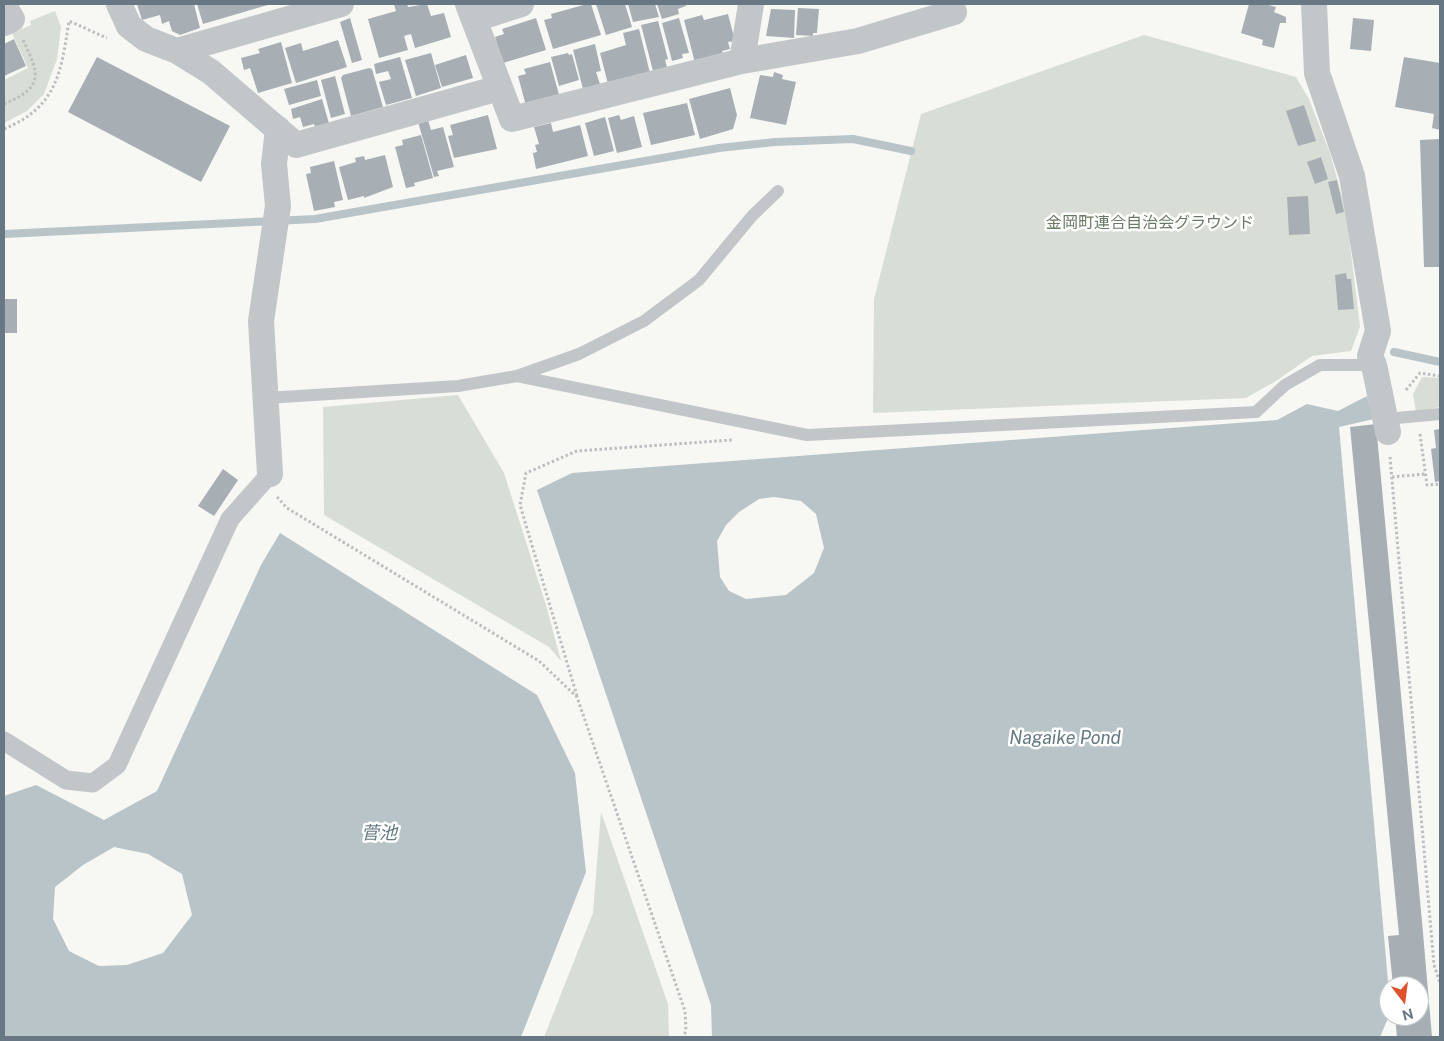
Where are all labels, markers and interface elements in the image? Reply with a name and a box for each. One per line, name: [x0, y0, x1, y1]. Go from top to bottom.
park label: 金岡町連合自治会グラウンド: [1046, 213, 1254, 233]
water label: Nagaike Pond: [1009, 727, 1121, 749]
water label: 菅池: [361, 822, 397, 844]
north arrow: [1379, 976, 1429, 1026]
text: N: [1400, 1005, 1415, 1024]

